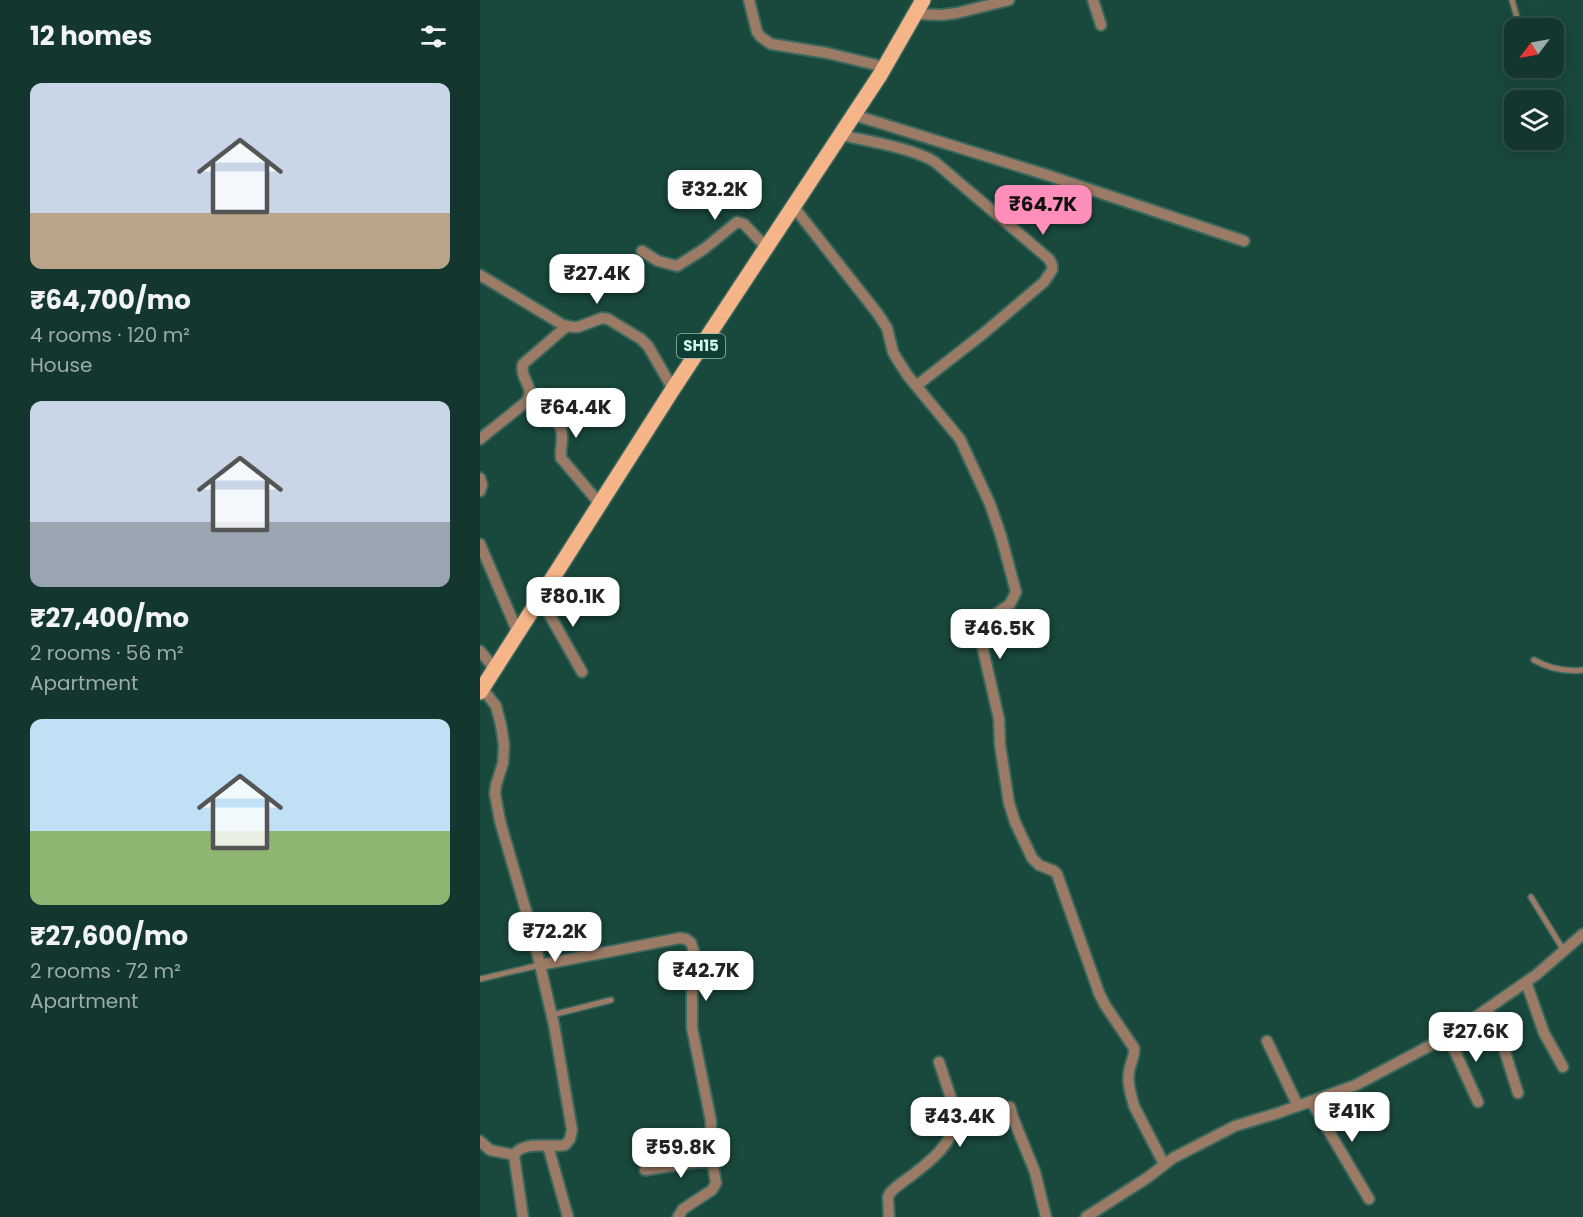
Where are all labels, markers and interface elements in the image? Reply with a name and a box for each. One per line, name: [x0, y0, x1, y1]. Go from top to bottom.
text: 12 homes: [30, 18, 152, 54]
north arrow: [1504, 18, 1564, 78]
map controls: [1504, 18, 1564, 150]
icon: filters: [417, 20, 450, 53]
button: layers: [1504, 90, 1564, 150]
icon: home: [186, 122, 294, 230]
pin: ₹32.2K: [666, 170, 764, 221]
text: ₹32.2K: [682, 175, 748, 203]
pin: ₹64.7K: [994, 185, 1092, 236]
text: ₹64.7K: [1009, 190, 1077, 218]
pin: ₹27.4K: [548, 254, 646, 305]
text: ₹27.4K: [563, 259, 631, 287]
text: ₹64,700/mo: [30, 282, 191, 318]
text: 4 rooms · 120 m²: [30, 321, 190, 349]
road number: SH15: [677, 334, 725, 358]
text: House: [30, 351, 92, 379]
pin: ₹64.4K: [527, 388, 625, 439]
text: ₹64.4K: [540, 393, 612, 421]
icon: home: [186, 440, 294, 548]
pin: ₹80.1K: [524, 577, 622, 628]
text: ₹80.1K: [540, 582, 606, 610]
text: ₹27,400/mo: [30, 600, 189, 636]
pin: ₹46.5K: [951, 609, 1049, 660]
text: ₹46.5K: [965, 614, 1035, 642]
text: 2 rooms · 56 m²: [30, 639, 184, 667]
text: Apartment: [30, 669, 138, 697]
icon: home: [186, 758, 294, 866]
pin: ₹72.2K: [506, 912, 604, 963]
text: ₹72.2K: [522, 917, 588, 945]
text: ₹27,600/mo: [30, 918, 188, 954]
pin: ₹42.7K: [657, 951, 755, 1002]
text: ₹42.7K: [672, 956, 740, 984]
text: 2 rooms · 72 m²: [30, 957, 181, 985]
text: Apartment: [30, 987, 138, 1015]
pin: ₹27.6K: [1427, 1012, 1525, 1063]
text: ₹27.6K: [1443, 1017, 1509, 1045]
pin: ₹41K: [1316, 1092, 1388, 1143]
pin: ₹43.4K: [911, 1097, 1009, 1148]
text: ₹41K: [1329, 1097, 1375, 1125]
text: ₹43.4K: [925, 1102, 995, 1130]
pin: ₹59.8K: [632, 1128, 730, 1179]
text: ₹59.8K: [646, 1133, 716, 1161]

